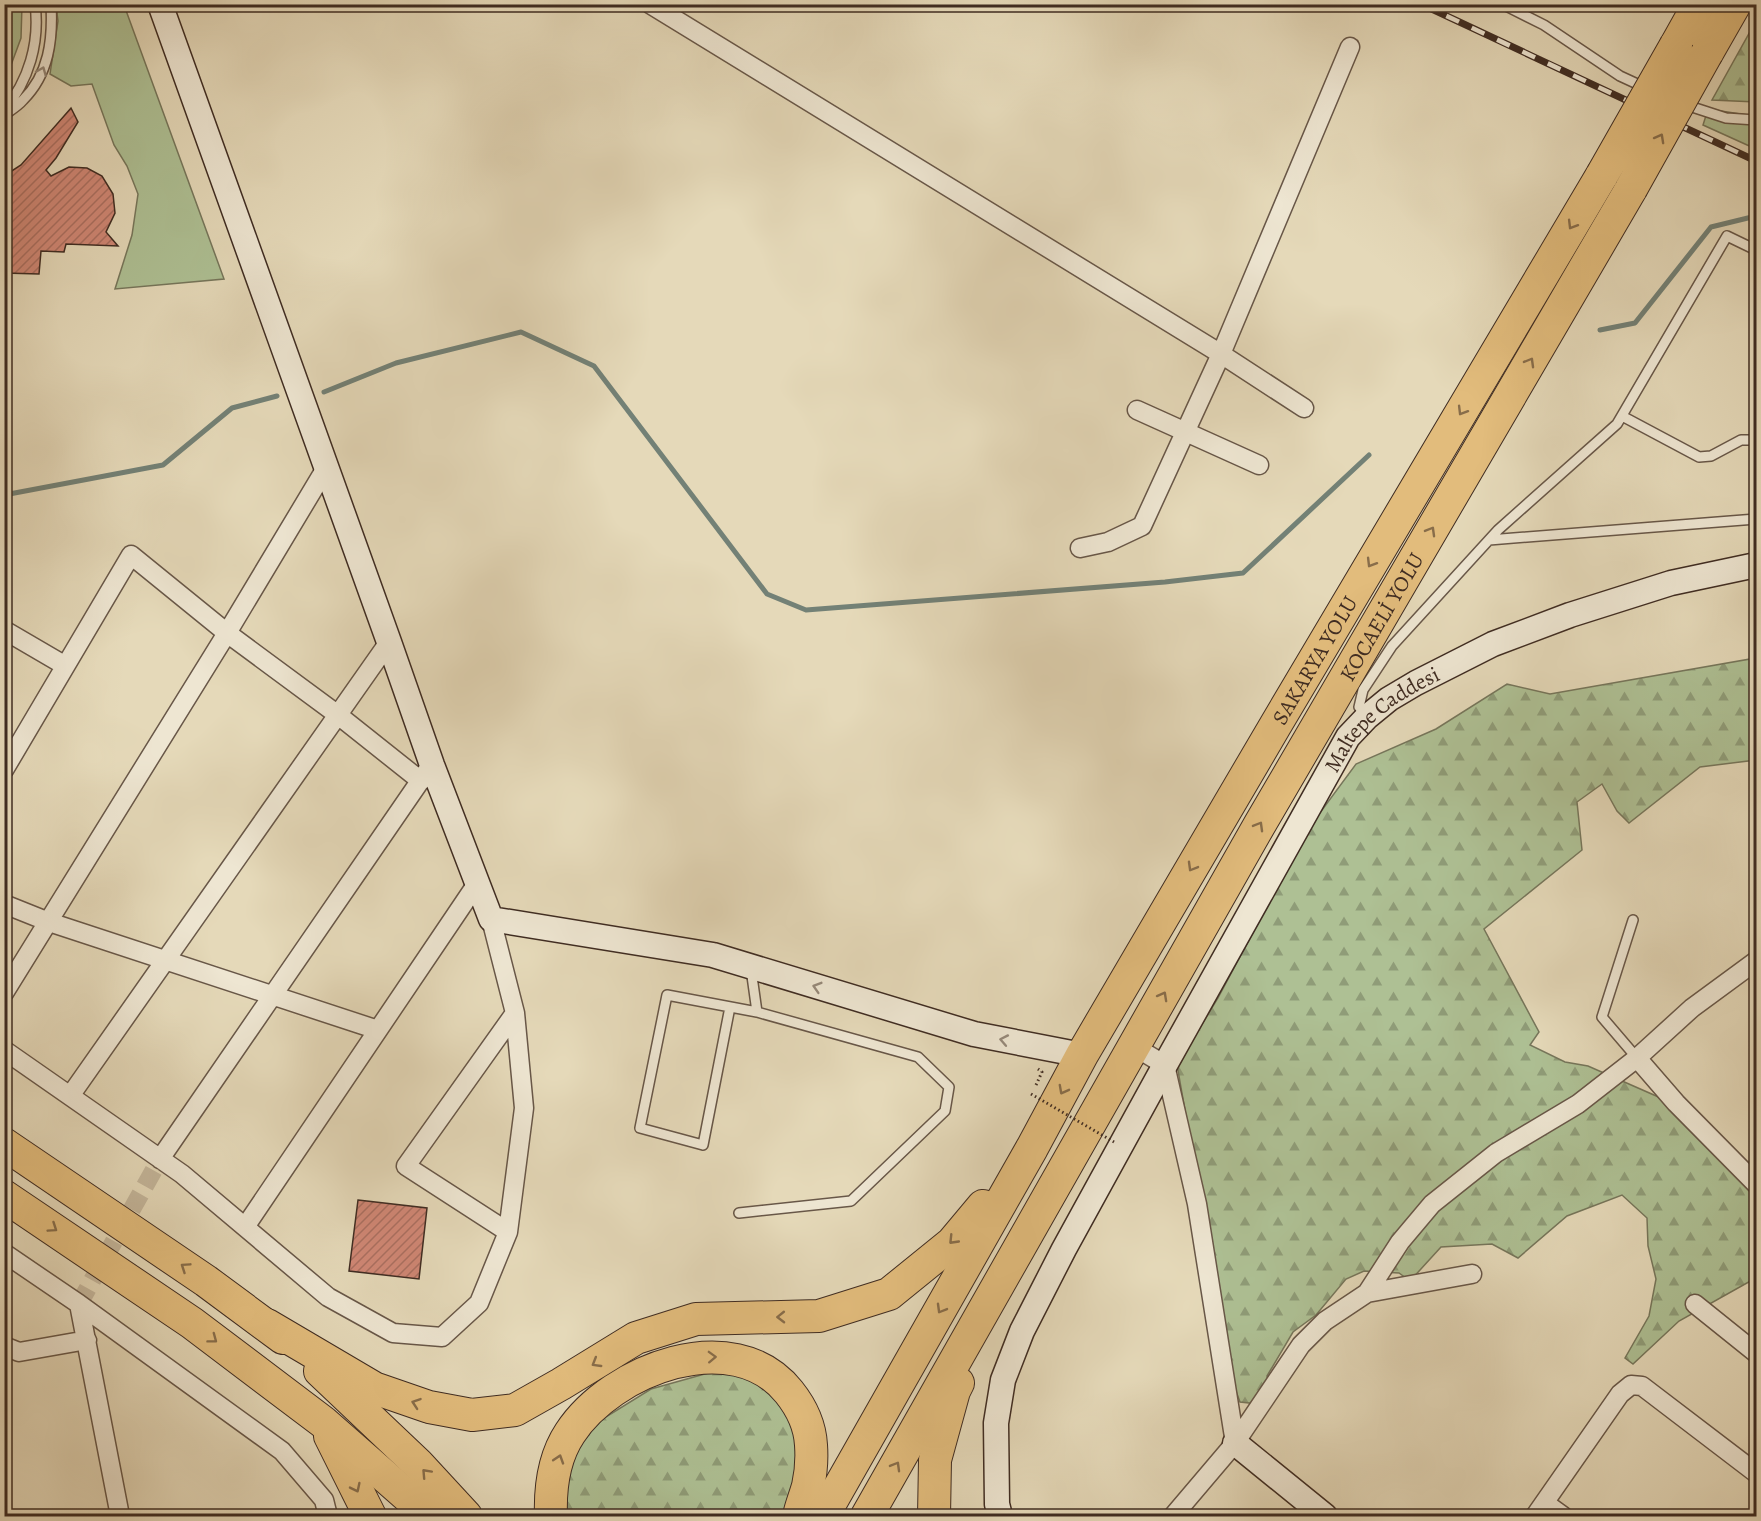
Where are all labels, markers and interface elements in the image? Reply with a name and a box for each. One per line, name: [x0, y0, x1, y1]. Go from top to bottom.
one-way arrow: [35, 67, 47, 78]
one-way arrow: [1653, 133, 1664, 144]
one-way arrow: [1567, 219, 1579, 229]
one-way arrow: [1522, 358, 1534, 368]
one-way arrow: [1457, 405, 1469, 415]
one-way arrow: [1424, 527, 1435, 537]
street label: KOCAELİ YOLU: [1333, 547, 1431, 687]
one-way arrow: [1367, 557, 1379, 567]
street label: SAKARYA YOLU: [1265, 590, 1365, 731]
street label: Maltepe Caddesi: [1317, 660, 1445, 778]
one-way arrow: [1251, 822, 1263, 832]
one-way arrow: [1188, 861, 1199, 871]
one-way arrow: [812, 982, 823, 994]
one-way arrow: [1156, 992, 1167, 1002]
one-way arrow: [1000, 1034, 1010, 1047]
one-way arrow: [1059, 1084, 1070, 1095]
one-way arrow: [47, 1221, 57, 1233]
one-way arrow: [950, 1233, 961, 1244]
one-way arrow: [181, 1263, 192, 1274]
one-way arrow: [937, 1302, 948, 1313]
one-way arrow: [777, 1310, 786, 1323]
one-way arrow: [207, 1332, 218, 1343]
one-way arrow: [708, 1351, 717, 1364]
one-way arrow: [592, 1355, 602, 1367]
one-way arrow: [411, 1397, 421, 1410]
one-way arrow: [551, 1454, 564, 1465]
one-way arrow: [888, 1462, 900, 1472]
one-way arrow: [422, 1470, 433, 1480]
one-way arrow: [349, 1482, 360, 1493]

